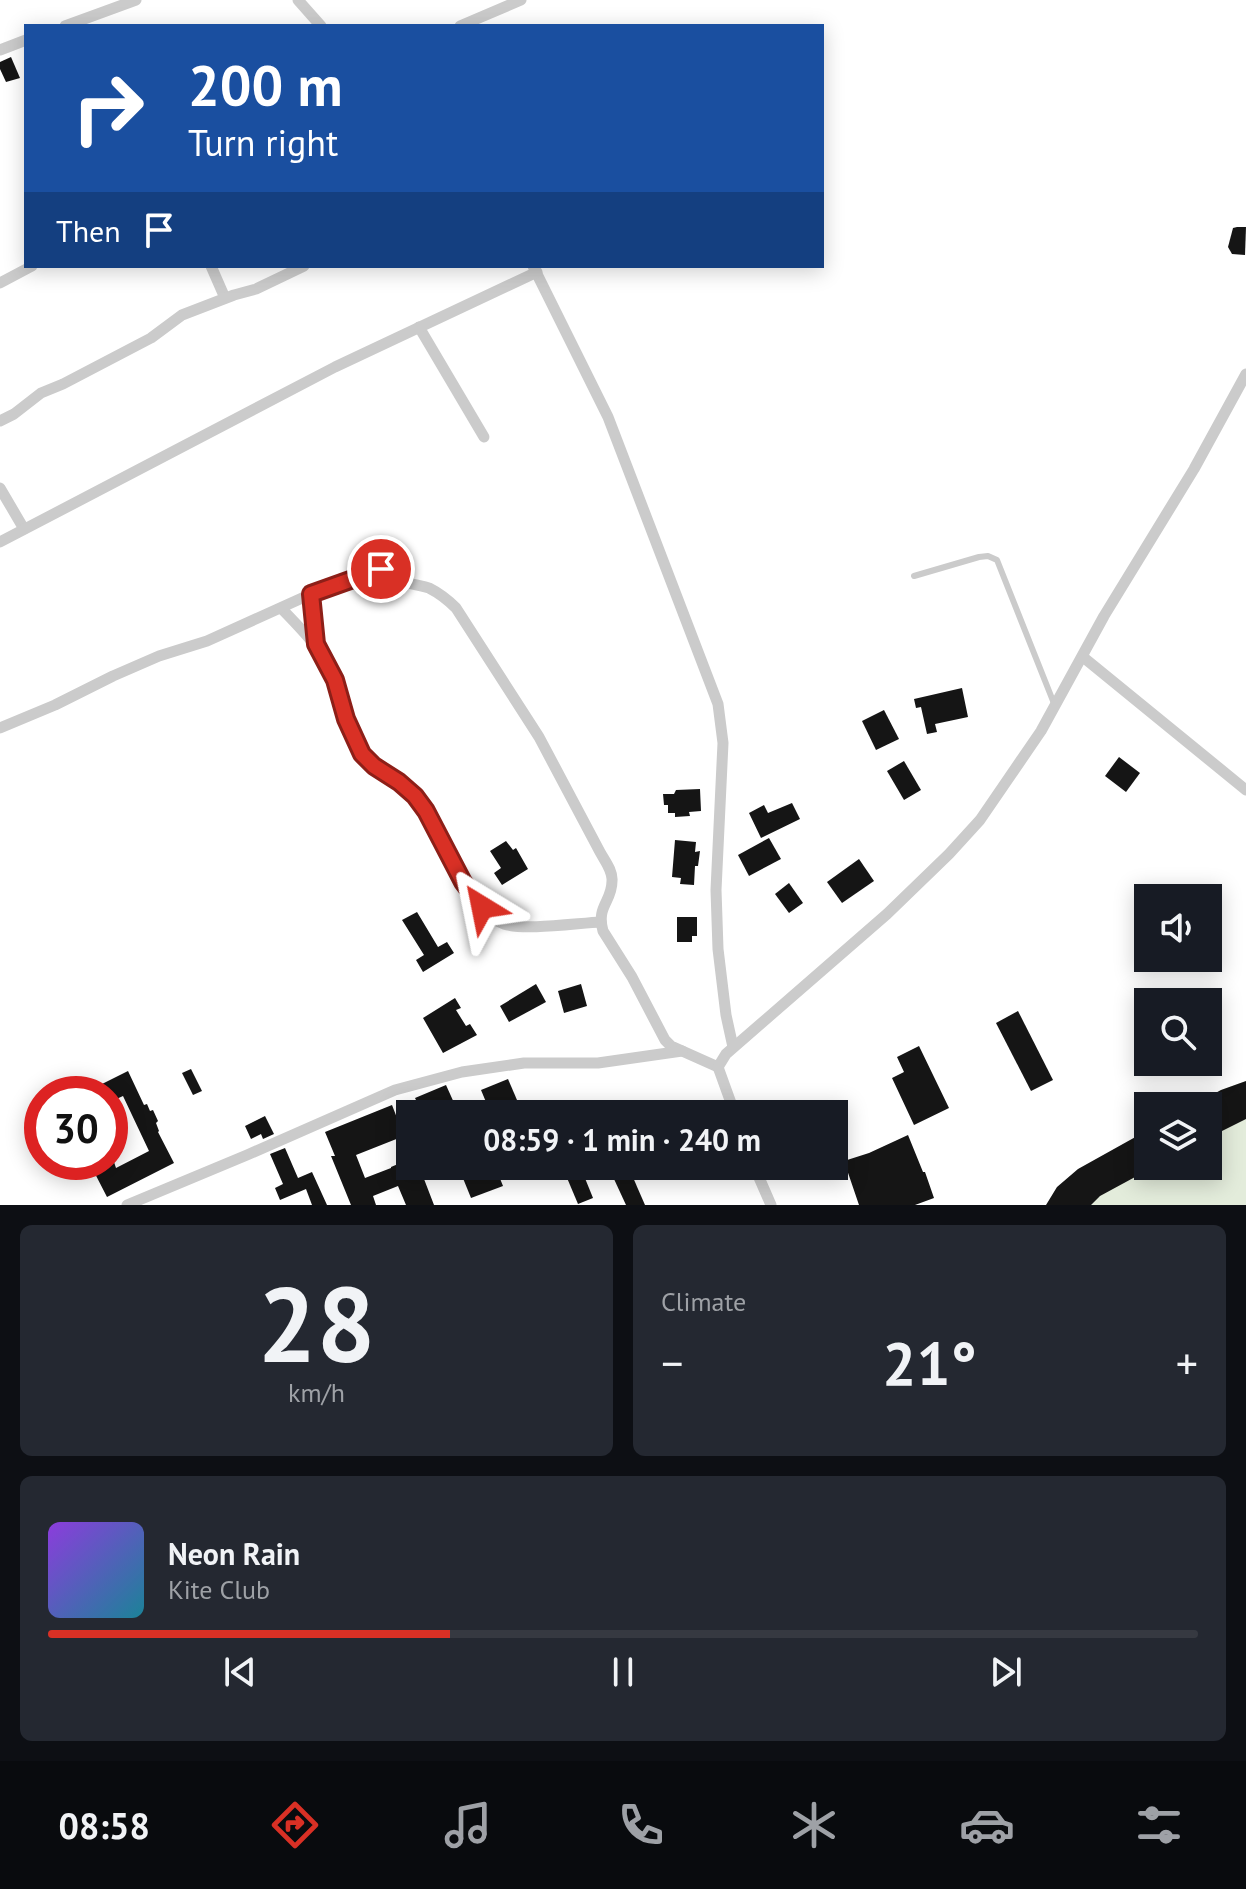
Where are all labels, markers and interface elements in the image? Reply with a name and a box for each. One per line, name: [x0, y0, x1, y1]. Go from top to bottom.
text: 200 m: [188, 49, 343, 121]
icon: right: [56, 56, 160, 160]
text: Turn right: [188, 119, 338, 166]
icon: arrive: [137, 208, 181, 252]
text: Then: [56, 211, 121, 250]
pin: [347, 535, 415, 603]
icon: arrive: [359, 547, 403, 591]
position arrow: [440, 865, 524, 949]
map controls: [1134, 884, 1222, 1180]
button: sound: [1134, 884, 1222, 972]
button: search: [1134, 988, 1222, 1076]
speed limit sign: 30: [24, 1076, 128, 1180]
button: layers: [1134, 1092, 1222, 1180]
text: 08:59 · 1 min · 240 m: [483, 1120, 761, 1159]
text: 28: [258, 1256, 375, 1391]
text: Climate: [661, 1285, 746, 1318]
text: 21°: [882, 1324, 977, 1402]
text: −: [661, 1334, 683, 1391]
text: +: [1176, 1334, 1198, 1391]
text: km/h: [288, 1376, 345, 1409]
text: Neon Rain: [168, 1534, 300, 1573]
text: Kite Club: [168, 1573, 270, 1606]
icon: previous: [218, 1650, 262, 1694]
icon: pause: [601, 1650, 645, 1694]
icon: next: [984, 1650, 1028, 1694]
icon: directions: [267, 1797, 323, 1853]
icon: music: [440, 1797, 496, 1853]
icon: phone: [613, 1797, 669, 1853]
icon: climate: [786, 1797, 842, 1853]
icon: car: [959, 1797, 1015, 1853]
icon: filters: [1131, 1797, 1187, 1853]
text: 08:58: [58, 1802, 150, 1849]

